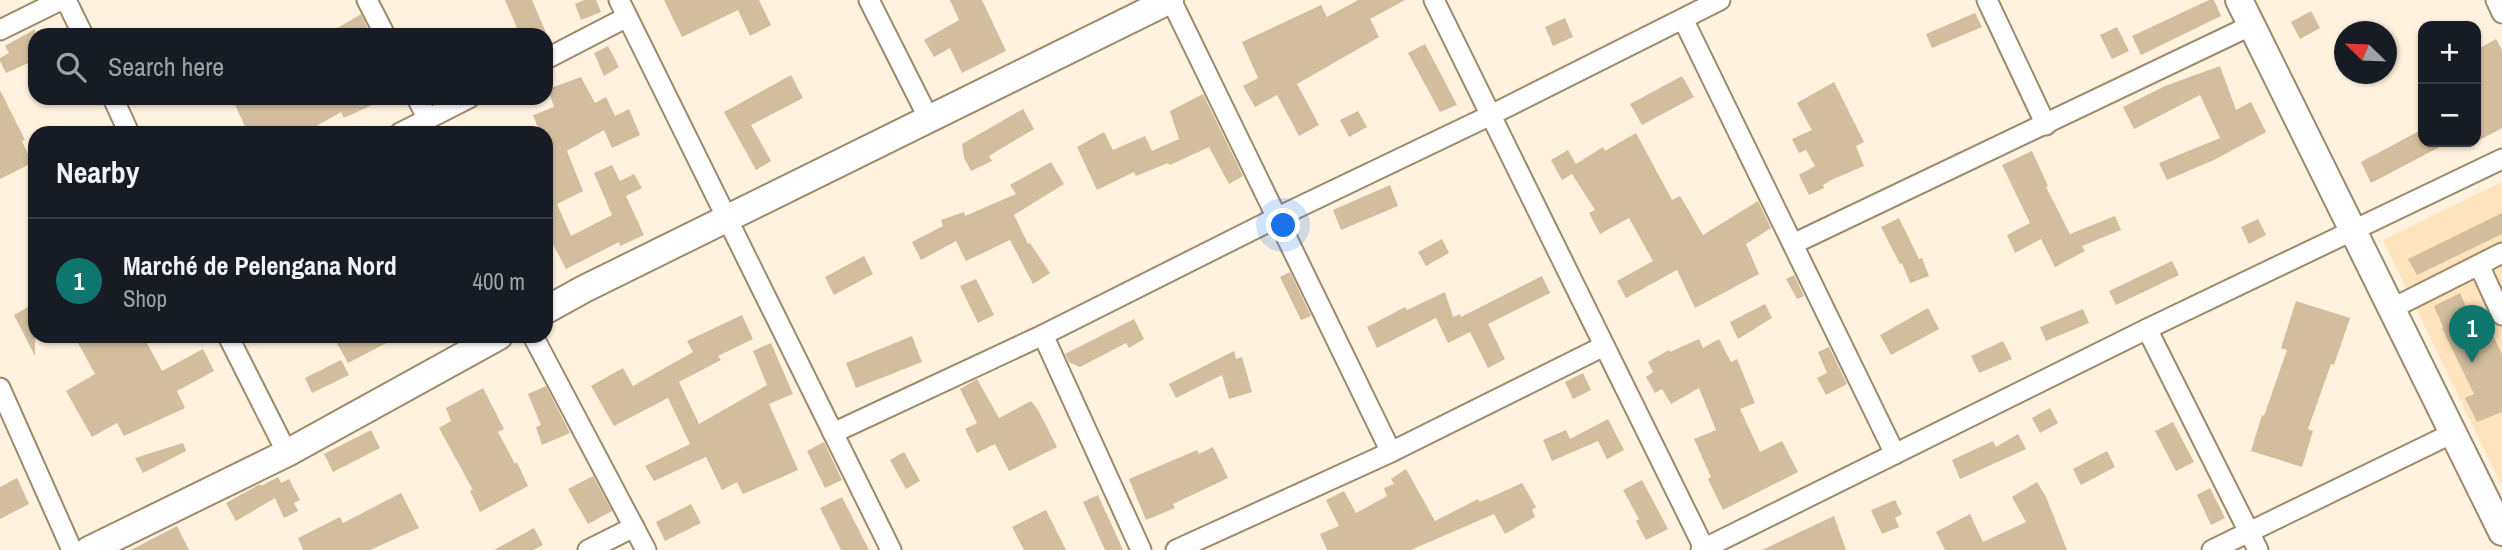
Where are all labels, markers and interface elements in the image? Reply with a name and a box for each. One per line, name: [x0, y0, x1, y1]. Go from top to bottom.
north arrow: [2334, 21, 2397, 84]
map controls: [2418, 21, 2481, 147]
button: +: [2418, 21, 2481, 84]
search box: [28, 28, 553, 105]
icon: search: [52, 48, 90, 86]
text: Search here: [108, 49, 224, 84]
button: −: [2418, 84, 2481, 147]
text: Nearby: [56, 152, 139, 192]
your location: [1266, 208, 1300, 242]
text: Marché de Pelengana Nord: [123, 248, 397, 283]
text: 1: [74, 266, 84, 297]
text: 400 m: [473, 266, 525, 297]
text: Shop: [123, 283, 167, 314]
pin: 1: [2449, 305, 2495, 363]

